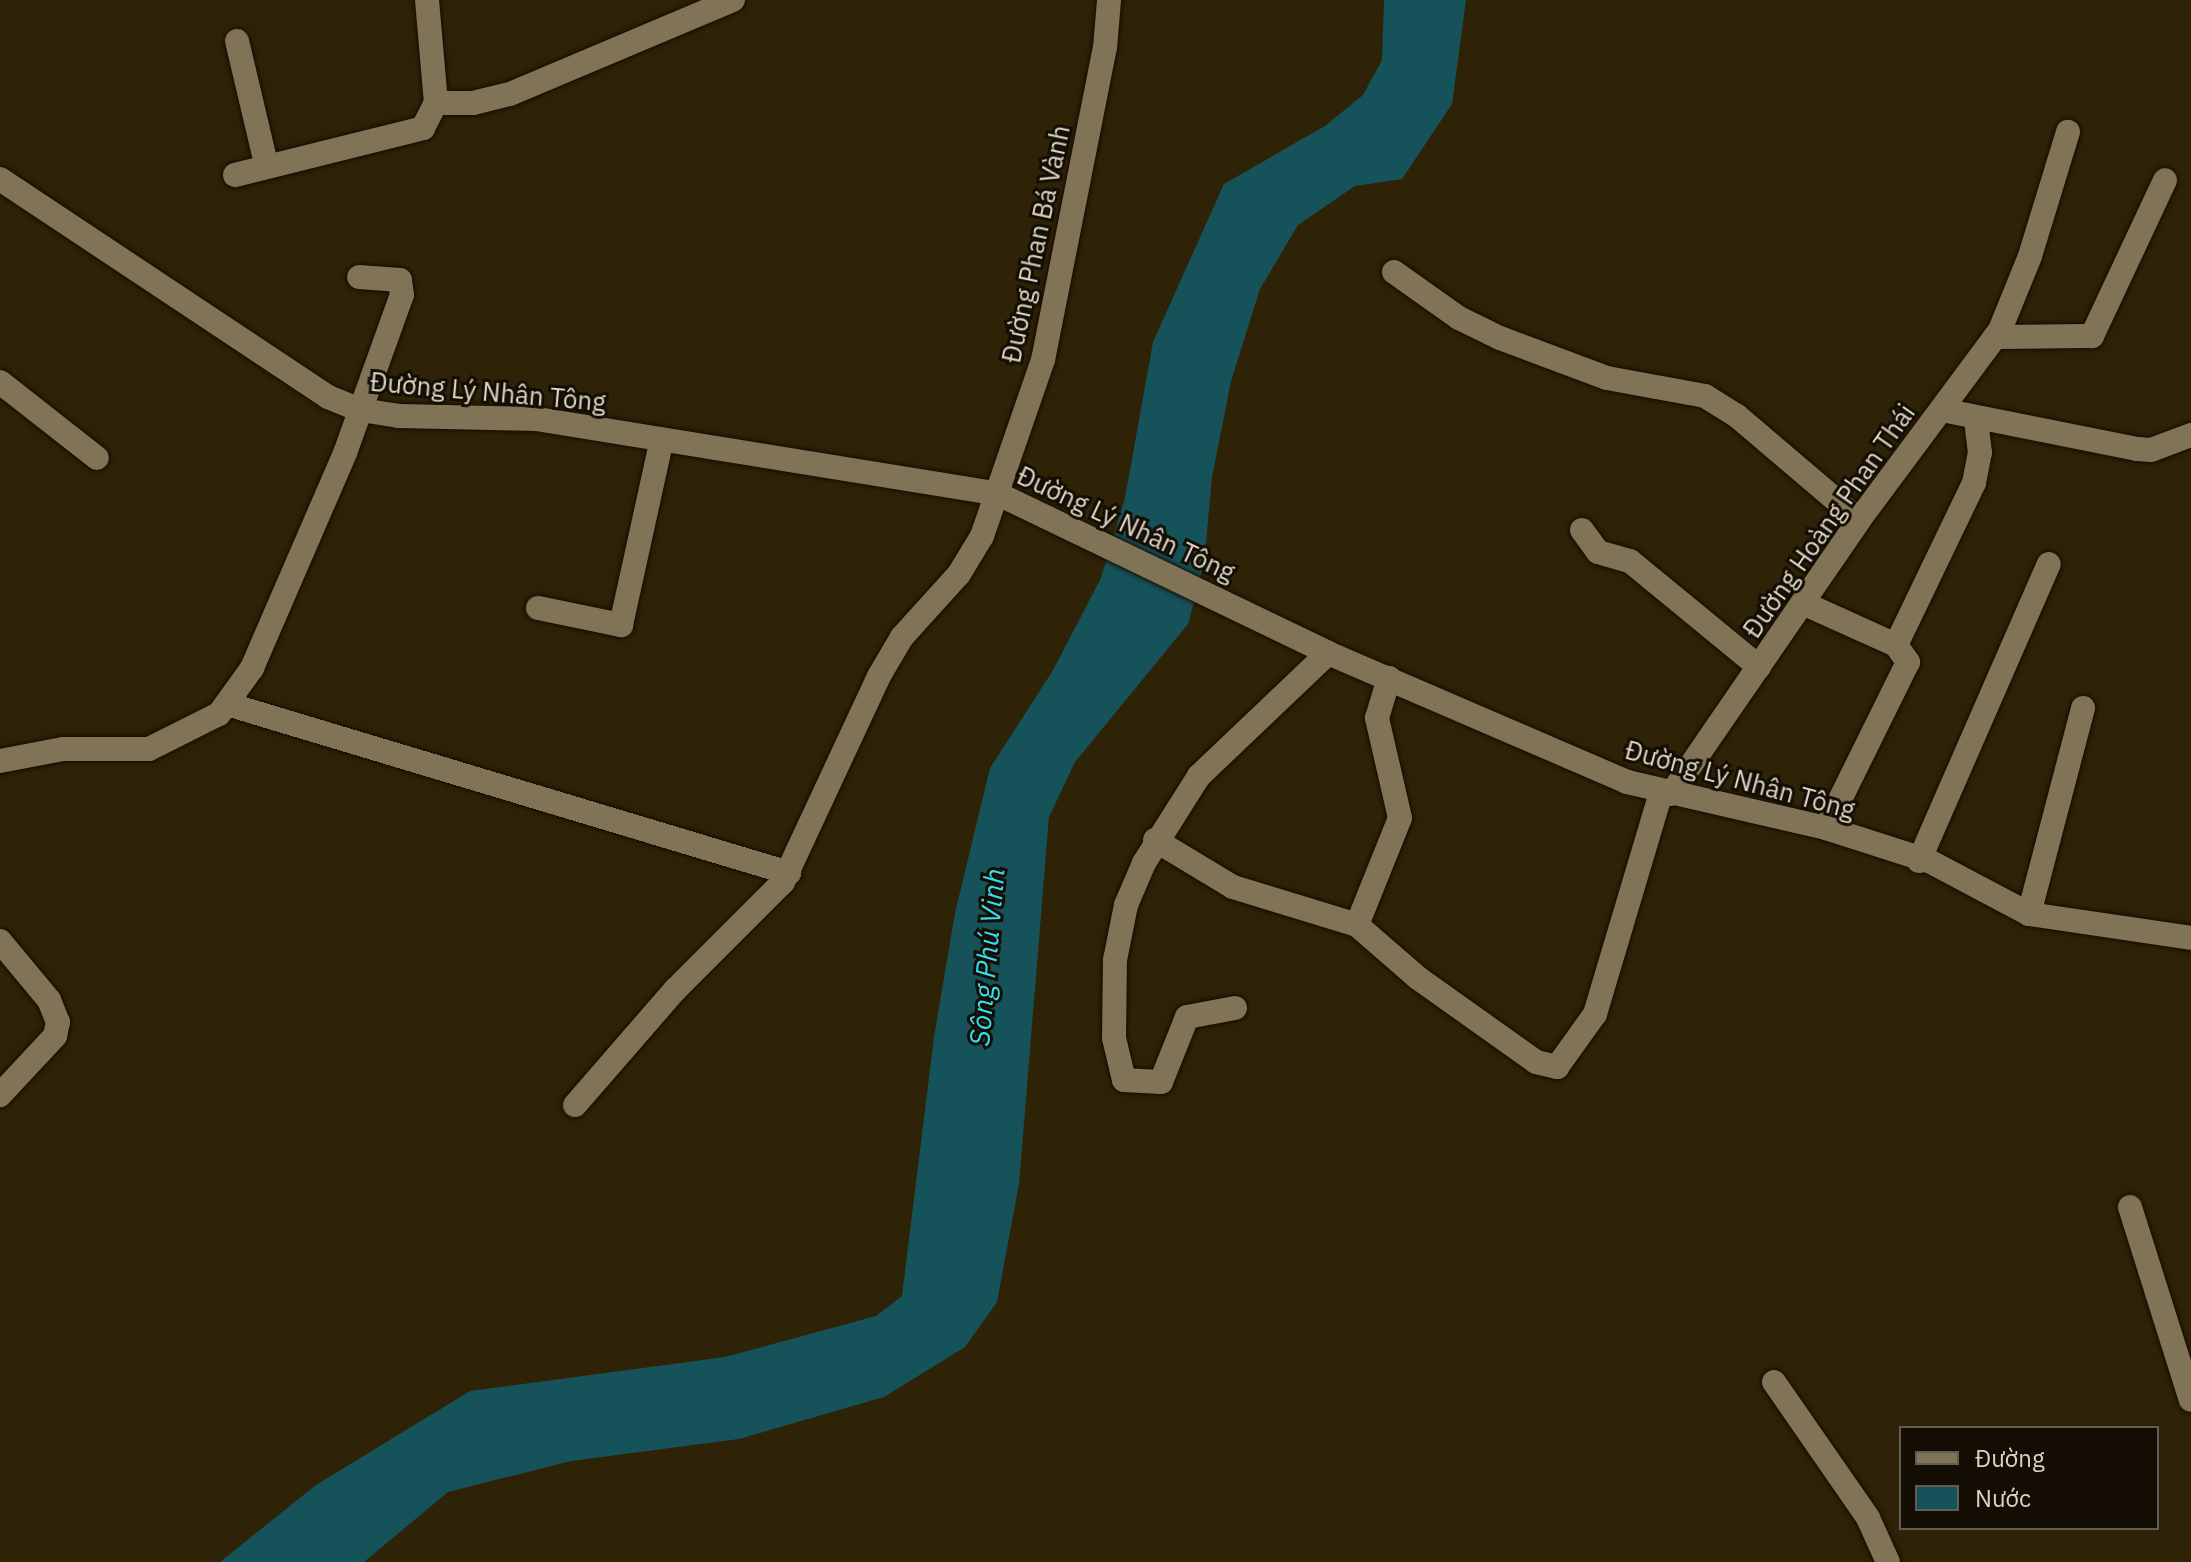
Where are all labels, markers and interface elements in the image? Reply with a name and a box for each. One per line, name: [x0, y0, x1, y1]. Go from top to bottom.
street label: Đường Phan Bá Vành: [996, 122, 1076, 366]
street label: Đường Lý Nhân Tông: [369, 366, 607, 418]
street label: Đường Hoàng Phan Thái: [1736, 398, 1922, 644]
street label: Đường Lý Nhân Tông: [1012, 460, 1240, 588]
street label: Đường Lý Nhân Tông: [1622, 734, 1858, 826]
water label: Sông Phú Vinh: [962, 867, 1012, 1047]
legend: [1899, 1426, 2159, 1530]
text: Đường: [1975, 1442, 2045, 1474]
text: Nước: [1975, 1482, 2031, 1514]

